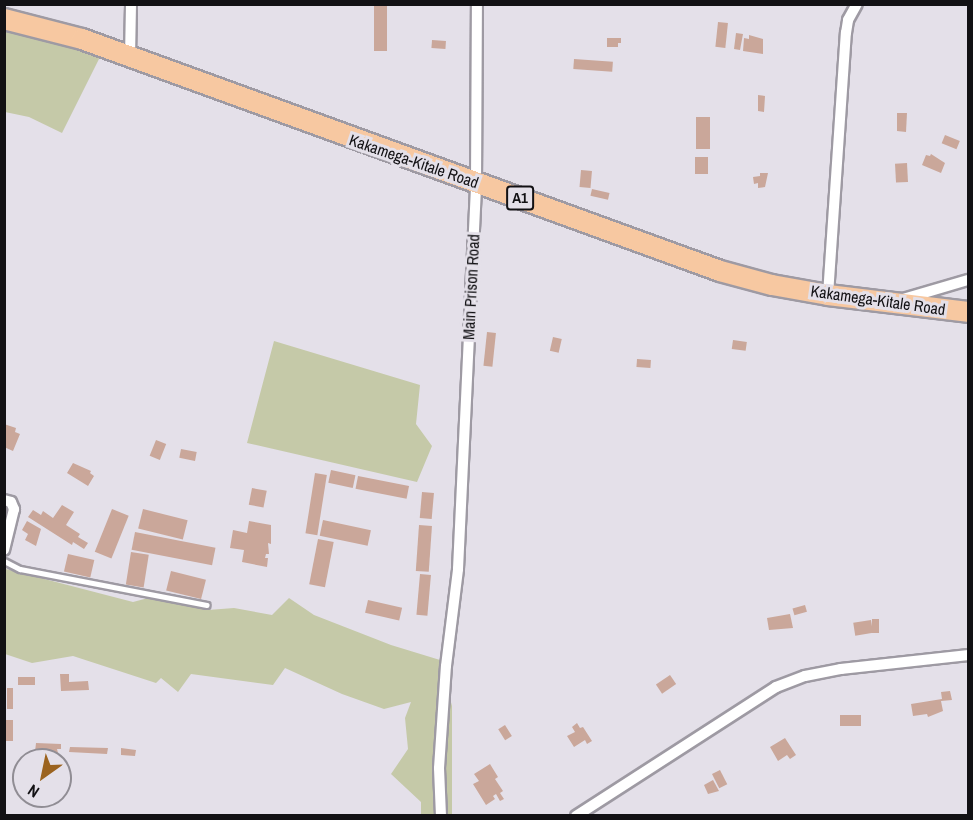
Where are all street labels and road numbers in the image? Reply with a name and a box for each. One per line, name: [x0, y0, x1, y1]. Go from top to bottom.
street label: Kakamega-Kitale Road: [347, 130, 481, 192]
road number: A1: [505, 186, 535, 210]
street label: Main Prison Road: [459, 234, 483, 340]
street label: Kakamega-Kitale Road: [810, 281, 946, 319]

